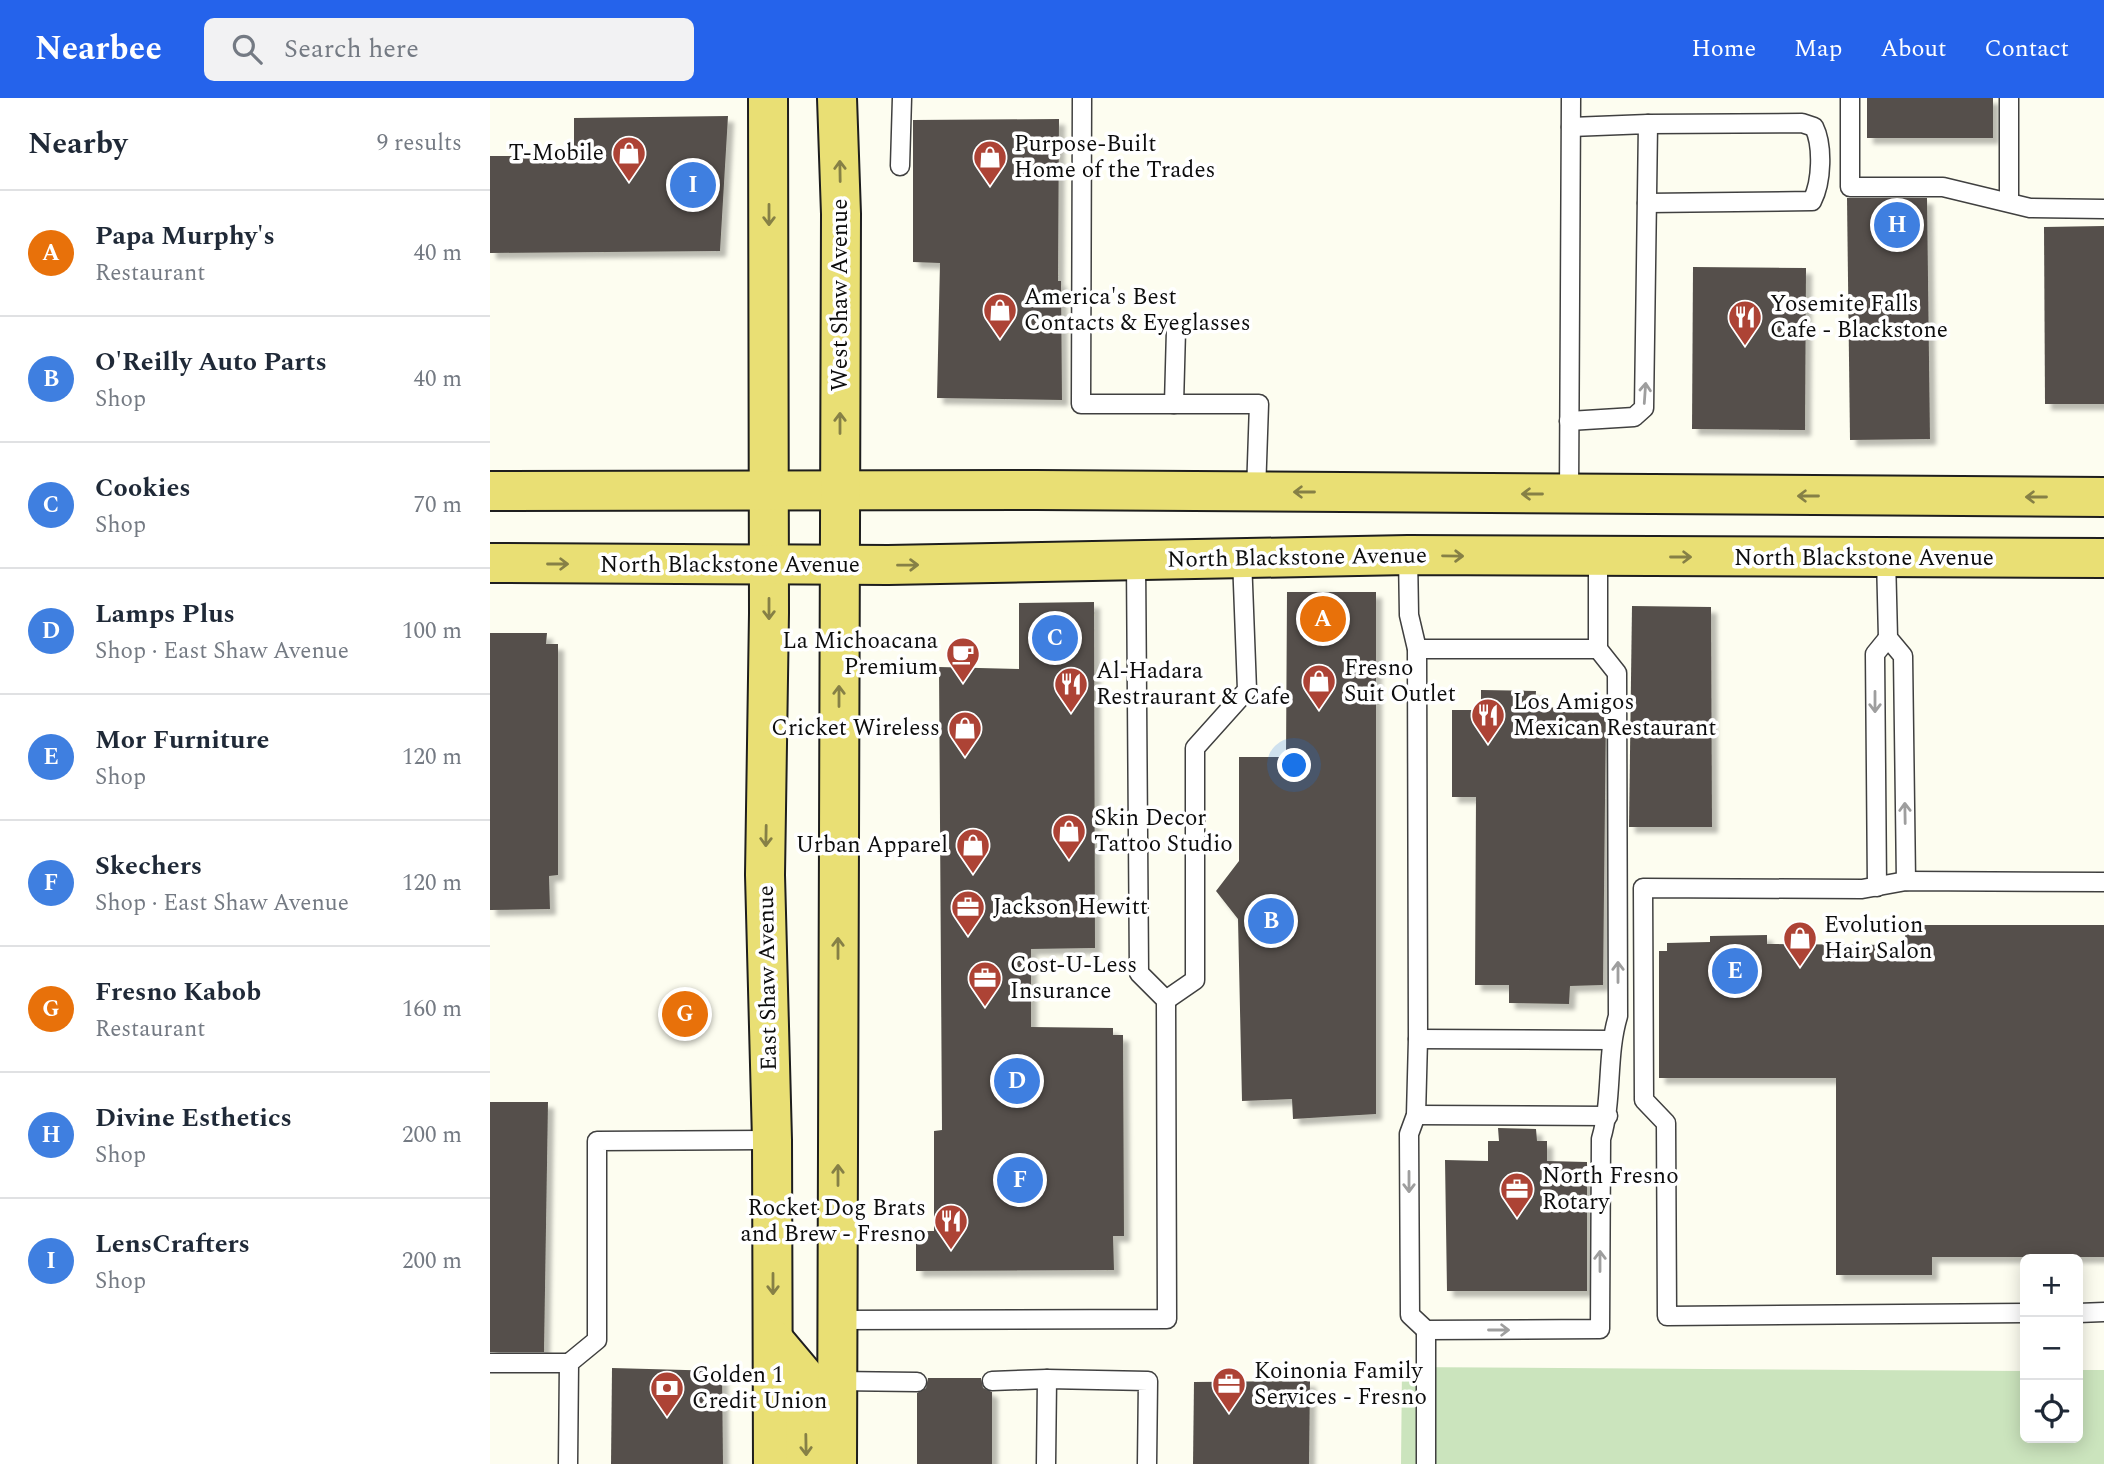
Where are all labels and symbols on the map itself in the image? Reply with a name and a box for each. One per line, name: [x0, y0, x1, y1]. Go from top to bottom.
place label: Purpose-Built Home of the Trades: [1014, 127, 1216, 188]
shop icon: T-Mobile: [610, 134, 648, 183]
place label: T-Mobile: [508, 136, 604, 171]
shop icon: Purpose-Built Home of the Trades: [971, 138, 1009, 187]
pin: I: [670, 159, 716, 211]
one-way arrow: [833, 160, 847, 183]
street label: West Shaw Avenue: [823, 199, 858, 391]
pin: H: [1874, 199, 1920, 251]
one-way arrow: [762, 203, 776, 226]
place label: America's Best Contacts & Eyeglasses: [1024, 280, 1251, 341]
place label: Yosemite Falls Cafe - Blackstone: [1770, 287, 1948, 348]
shop icon: America's Best Contacts & Eyeglasses: [981, 291, 1019, 340]
restaurant icon: Yosemite Falls Cafe - Blackstone: [1726, 298, 1764, 347]
one-way arrow: [1639, 382, 1652, 405]
one-way arrow: [833, 412, 847, 435]
one-way arrow: [1293, 485, 1316, 499]
one-way arrow: [1521, 488, 1544, 501]
one-way arrow: [1797, 489, 1820, 503]
one-way arrow: [2025, 490, 2048, 504]
street label: North Blackstone Avenue: [1167, 538, 1427, 578]
street label: North Blackstone Avenue: [1734, 541, 1994, 576]
street label: North Blackstone Avenue: [600, 548, 860, 583]
one-way arrow: [1442, 549, 1465, 563]
one-way arrow: [1669, 551, 1692, 564]
one-way arrow: [546, 557, 569, 571]
one-way arrow: [896, 558, 919, 572]
pin: A: [1300, 593, 1346, 645]
one-way arrow: [762, 597, 776, 620]
pin: C: [1032, 612, 1078, 664]
place label: La Michoacana Premium: [782, 624, 938, 685]
cafe icon: La Michoacana Premium: [944, 635, 982, 684]
place label: Fresno Suit Outlet: [1344, 651, 1456, 712]
place label: Al-Hadara Restraurant & Cafe: [1096, 654, 1290, 715]
shop icon: Fresno Suit Outlet: [1300, 662, 1338, 711]
restaurant icon: Al-Hadara Restraurant & Cafe: [1052, 665, 1090, 714]
one-way arrow: [832, 685, 846, 708]
place label: Los Amigos Mexican Restaurant: [1513, 685, 1716, 746]
one-way arrow: [1868, 690, 1882, 713]
restaurant icon: Los Amigos Mexican Restaurant: [1469, 696, 1507, 745]
shop icon: Cricket Wireless: [946, 709, 984, 758]
place label: Cricket Wireless: [771, 711, 940, 746]
your location: [1277, 748, 1311, 782]
place label: Skin Decor Tattoo Studio: [1094, 801, 1233, 862]
one-way arrow: [1899, 801, 1912, 824]
shop icon: Skin Decor Tattoo Studio: [1050, 812, 1088, 861]
one-way arrow: [759, 824, 773, 847]
shop icon: Urban Apparel: [954, 826, 992, 875]
place label: Urban Apparel: [796, 828, 948, 863]
street label: East Shaw Avenue: [749, 885, 787, 1071]
office icon: Jackson Hewitt: [949, 888, 987, 937]
place label: Jackson Hewitt: [993, 890, 1148, 925]
pin: B: [1248, 895, 1294, 947]
place label: Evolution Hair Salon: [1824, 908, 1932, 969]
shop icon: Evolution Hair Salon: [1781, 919, 1819, 968]
one-way arrow: [831, 937, 845, 960]
pin: E: [1712, 945, 1758, 997]
place label: Cost-U-Less Insurance: [1010, 948, 1137, 1009]
office icon: Cost-U-Less Insurance: [966, 959, 1004, 1008]
one-way arrow: [1611, 961, 1625, 984]
pin: G: [662, 988, 708, 1040]
pin: D: [994, 1055, 1040, 1107]
pin: F: [997, 1154, 1043, 1206]
place label: North Fresno Rotary: [1542, 1159, 1679, 1220]
one-way arrow: [831, 1164, 845, 1187]
office icon: North Fresno Rotary: [1498, 1170, 1536, 1219]
one-way arrow: [1402, 1171, 1416, 1194]
place label: Rocket Dog Brats and Brew - Fresno: [740, 1191, 926, 1252]
restaurant icon: Rocket Dog Brats and Brew - Fresno: [932, 1202, 970, 1251]
one-way arrow: [1593, 1250, 1607, 1273]
one-way arrow: [766, 1272, 780, 1295]
one-way arrow: [1487, 1323, 1510, 1337]
place label: Koinonia Family Services - Fresno: [1254, 1354, 1427, 1415]
place label: Golden 1 Credit Union: [692, 1358, 827, 1419]
office icon: Koinonia Family Services - Fresno: [1210, 1365, 1248, 1414]
bank icon: Golden 1 Credit Union: [648, 1369, 686, 1418]
one-way arrow: [799, 1433, 813, 1456]

